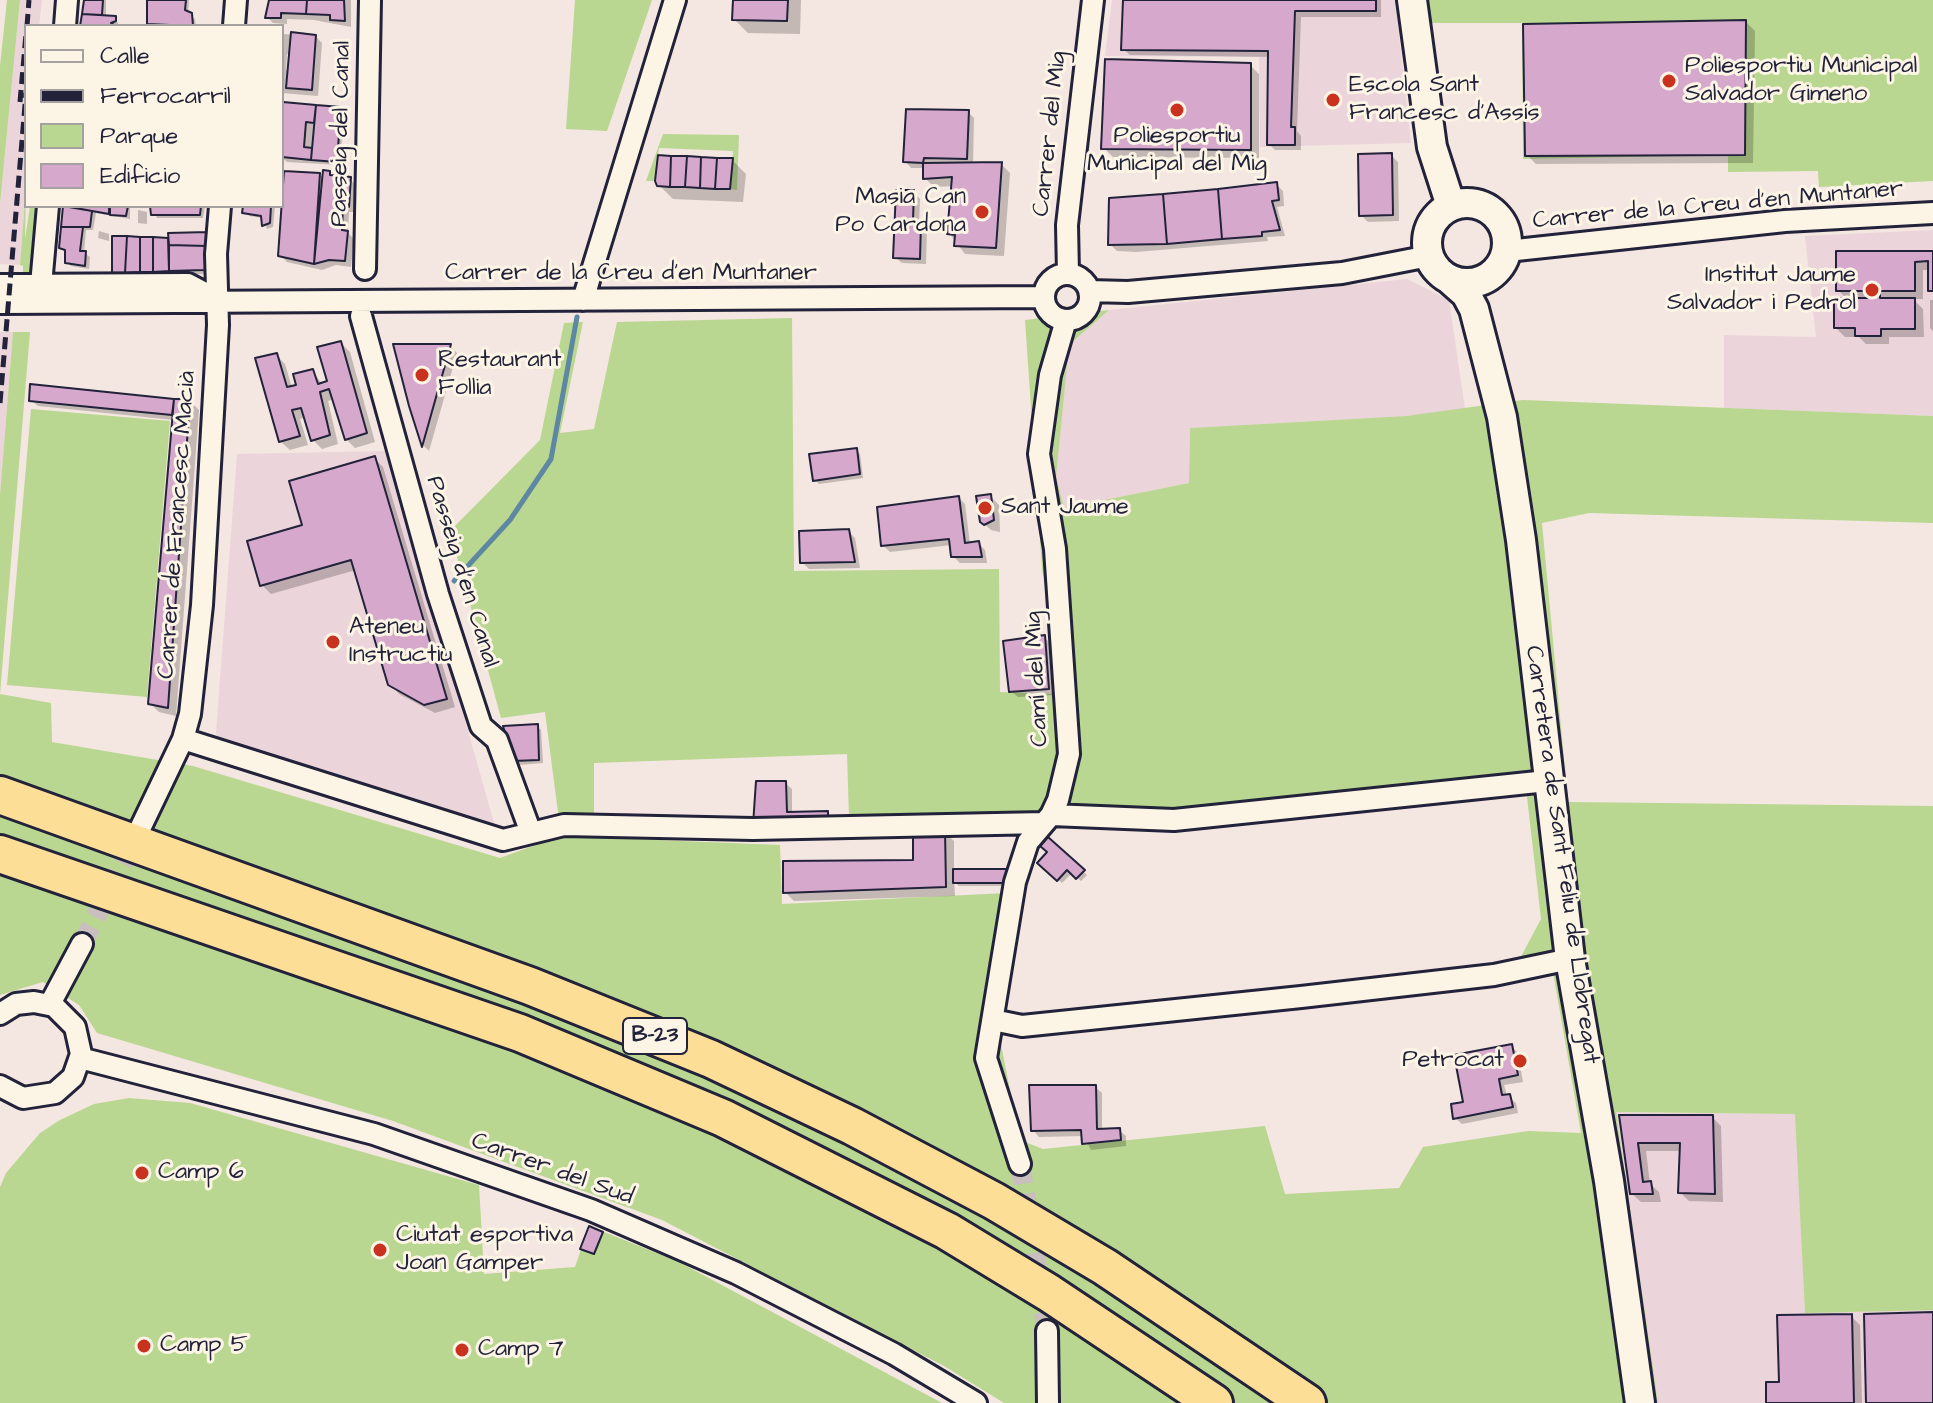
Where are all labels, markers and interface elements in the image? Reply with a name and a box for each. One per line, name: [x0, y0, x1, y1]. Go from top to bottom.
legend: [24, 24, 284, 208]
text: Calle: [100, 39, 150, 73]
street label: Passeig del Canal: [326, 41, 358, 227]
street label: Carrer del Mig: [1028, 50, 1074, 218]
place label: Poliesportiu Municipal Salvador Gimeno: [1685, 53, 1917, 109]
place label: Escola Sant Francesc d'Assís: [1349, 72, 1539, 128]
marker: Poliesportiu Municipal Salvador Gimeno: [1660, 72, 1678, 90]
text: Ferrocarril: [100, 79, 231, 113]
marker: Escola Sant Francesc d'Assís: [1324, 91, 1342, 109]
marker: Poliesportiu Municipal del Mig: [1168, 101, 1186, 119]
text: Parque: [100, 119, 178, 153]
place label: Poliesportiu Municipal del Mig: [1087, 123, 1267, 179]
text: Edificio: [100, 159, 180, 193]
street label: Carrer de la Creu d'en Muntaner: [1531, 175, 1905, 237]
place label: Masia Can Po Cardona: [835, 184, 966, 240]
marker: Masia Can Po Cardona: [973, 203, 991, 221]
street label: Carrer de la Creu d'en Muntaner: [445, 260, 817, 288]
place label: Institut Jaume Salvador i Pedrol: [1667, 262, 1856, 318]
marker: Institut Jaume Salvador i Pedrol: [1863, 281, 1881, 299]
place label: Restaurant Follia: [438, 347, 561, 403]
marker: Restaurant Follia: [413, 366, 431, 384]
street label: Carrer de Francesc Macià: [153, 370, 203, 680]
street label: Passeig d'en Canal: [418, 473, 504, 671]
place label: Sant Jaume: [1001, 494, 1129, 522]
marker: Sant Jaume: [976, 499, 994, 517]
street label: Camí del Mig: [1020, 611, 1056, 747]
place label: Ateneu Instructiu: [349, 614, 453, 670]
marker: Ateneu Instructiu: [324, 633, 342, 651]
street label: Carretera de Sant Feliu de Llobregat: [1517, 644, 1605, 1066]
road number: B-23: [623, 1018, 687, 1054]
place label: Petrocat: [1402, 1047, 1504, 1075]
marker: Petrocat: [1511, 1052, 1529, 1070]
street label: Carrer del Sud: [467, 1127, 637, 1213]
place label: Camp 6: [158, 1159, 244, 1187]
marker: Camp 6: [133, 1164, 151, 1182]
place label: Ciutat esportiva Joan Gamper: [396, 1222, 573, 1278]
marker: Ciutat esportiva Joan Gamper: [371, 1241, 389, 1259]
place label: Camp 5: [160, 1332, 248, 1360]
place label: Camp 7: [478, 1336, 564, 1364]
marker: Camp 5: [135, 1337, 153, 1355]
marker: Camp 7: [453, 1341, 471, 1359]

